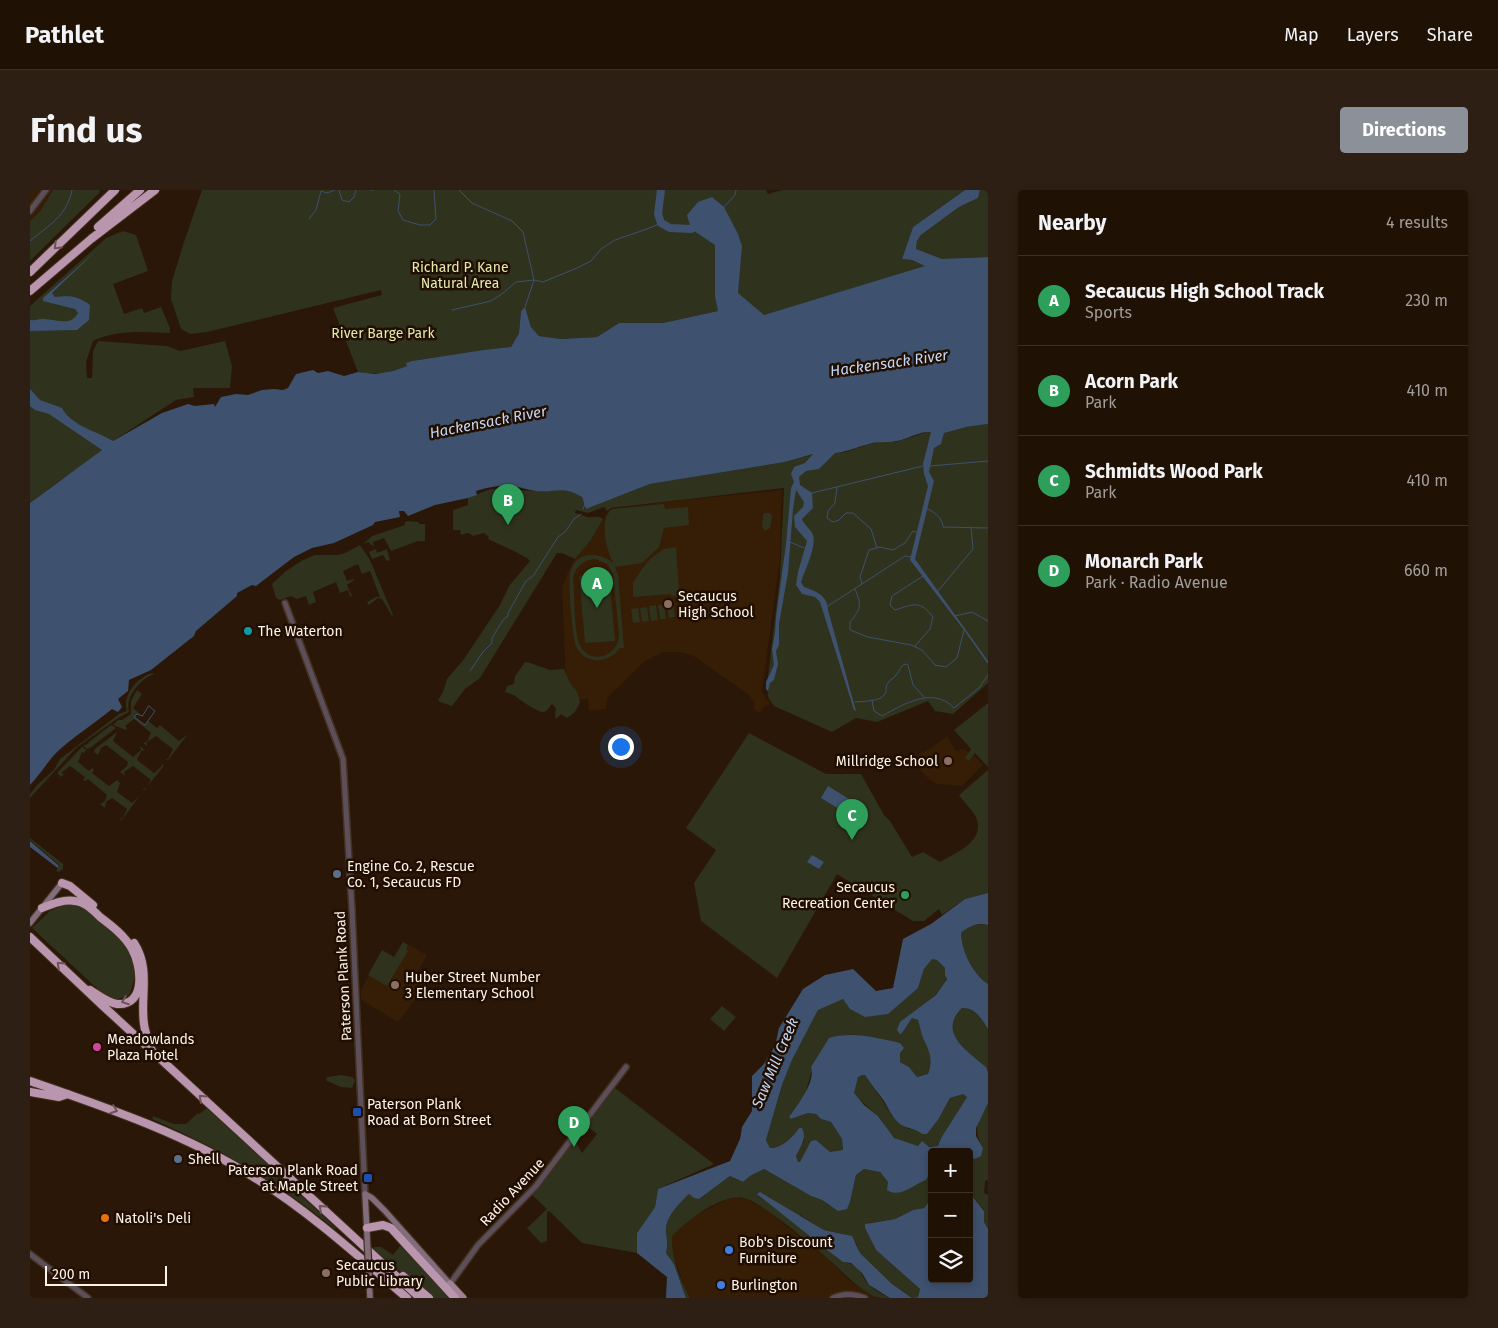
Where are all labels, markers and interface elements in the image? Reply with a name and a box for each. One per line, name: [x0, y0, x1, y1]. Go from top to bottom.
text: Pathlet: [25, 21, 104, 49]
text: Map: [1284, 24, 1319, 46]
text: Layers: [1347, 24, 1399, 46]
text: Share: [1427, 24, 1473, 46]
button: Directions: [1340, 107, 1468, 153]
text: Find us: [30, 109, 142, 151]
text: Nearby: [1038, 210, 1106, 236]
text: 4 results: [1386, 213, 1448, 232]
one-way arrow: [54, 240, 63, 249]
park label: Richard P. Kane Natural Area: [411, 259, 509, 292]
text: Secaucus High School Track: [1085, 280, 1324, 303]
text: A: [1049, 291, 1059, 310]
text: 230 m: [1405, 291, 1448, 310]
text: Sports: [1085, 303, 1132, 322]
park label: River Barge Park: [331, 325, 435, 342]
water label: Hackensack River: [829, 346, 950, 380]
text: Acorn Park: [1085, 370, 1178, 393]
text: B: [1049, 381, 1059, 400]
text: 410 m: [1407, 381, 1448, 400]
text: Park: [1085, 393, 1117, 412]
water label: Hackensack River: [428, 402, 549, 442]
text: Schmidts Wood Park: [1085, 460, 1263, 483]
text: C: [1049, 471, 1059, 490]
text: 410 m: [1407, 471, 1448, 490]
text: Park: [1085, 483, 1117, 502]
pin: B: [492, 484, 524, 525]
text: Monarch Park: [1085, 550, 1203, 573]
text: D: [1049, 561, 1059, 580]
text: 660 m: [1404, 561, 1448, 580]
pin: A: [581, 567, 613, 608]
text: Park · Radio Avenue: [1085, 573, 1228, 592]
place label: Secaucus High School: [678, 588, 754, 621]
marker: Secaucus High School: [662, 598, 674, 610]
place label: The Waterton: [258, 623, 343, 640]
marker: The Waterton: [242, 625, 254, 637]
your location: [608, 734, 634, 760]
place label: Millridge School: [836, 753, 938, 770]
marker: Millridge School: [942, 755, 954, 767]
pin: C: [836, 799, 868, 840]
place label: Engine Co. 2, Rescue Co. 1, Secaucus FD: [347, 858, 475, 891]
marker: Engine Co. 2, Rescue Co. 1, Secaucus FD: [331, 868, 343, 880]
place label: Secaucus Recreation Center: [782, 879, 896, 912]
marker: Secaucus Recreation Center: [899, 889, 911, 901]
street label: Paterson Plank Road: [332, 910, 355, 1041]
one-way arrow: [57, 962, 66, 971]
place label: Huber Street Number 3 Elementary School: [405, 969, 541, 1002]
marker: Huber Street Number 3 Elementary School: [389, 979, 401, 991]
one-way arrow: [121, 995, 130, 1005]
water label: Saw Mill Creek: [747, 1015, 802, 1112]
place label: Meadowlands Plaza Hotel: [107, 1031, 195, 1064]
marker: Meadowlands Plaza Hotel: [91, 1041, 103, 1053]
one-way arrow: [199, 1095, 208, 1104]
place label: Paterson Plank Road at Born Street: [367, 1096, 492, 1129]
one-way arrow: [109, 1104, 117, 1114]
marker: Paterson Plank Road at Born Street: [351, 1106, 363, 1118]
pin: D: [558, 1106, 590, 1147]
map controls: [928, 1148, 973, 1283]
button: +: [928, 1148, 973, 1193]
place label: Shell: [188, 1151, 220, 1168]
marker: Shell: [172, 1153, 184, 1165]
street label: Radio Avenue: [477, 1155, 548, 1230]
place label: Paterson Plank Road at Maple Street: [228, 1162, 359, 1195]
marker: Paterson Plank Road at Maple Street: [362, 1172, 374, 1184]
button: −: [928, 1193, 973, 1238]
one-way arrow: [319, 1205, 328, 1214]
place label: Natoli's Deli: [115, 1210, 191, 1227]
marker: Natoli's Deli: [99, 1212, 111, 1224]
place label: Bob's Discount Furniture: [739, 1234, 833, 1267]
button: layers: [928, 1238, 973, 1283]
marker: Bob's Discount Furniture: [723, 1244, 735, 1256]
place label: Secaucus Public Library: [336, 1257, 423, 1290]
scale bar: [45, 1263, 168, 1286]
text: 200 m: [52, 1266, 90, 1283]
marker: Secaucus Public Library: [320, 1267, 332, 1279]
place label: Burlington: [731, 1277, 798, 1294]
marker: Burlington: [715, 1279, 727, 1291]

